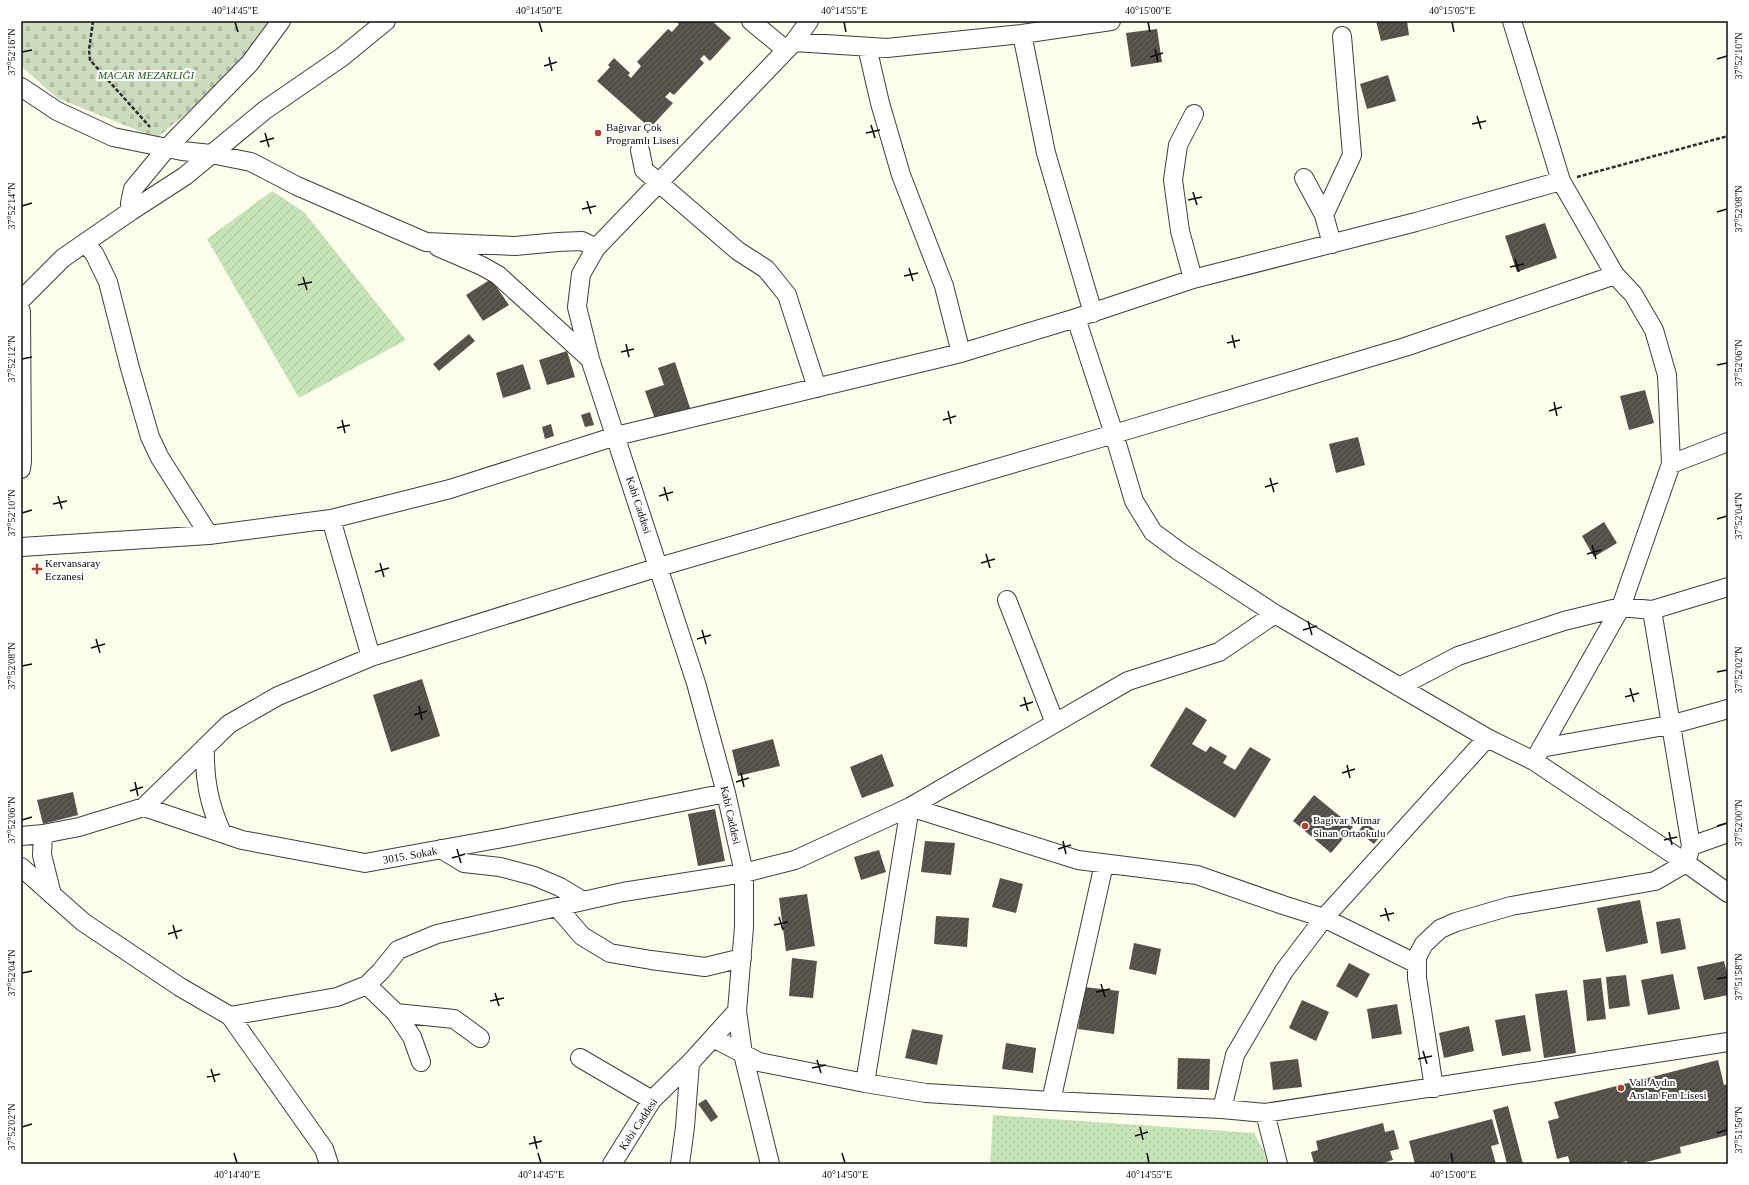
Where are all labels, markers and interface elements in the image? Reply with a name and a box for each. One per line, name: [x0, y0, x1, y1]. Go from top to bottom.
text: 40°14'45"E: [212, 5, 258, 16]
text: 40°14'50"E: [516, 5, 562, 16]
text: 40°14'55"E: [821, 5, 867, 16]
text: 40°15'00"E: [1125, 5, 1171, 16]
text: 40°15'05"E: [1429, 5, 1475, 16]
text: 37°52'16"N: [6, 28, 17, 76]
text: 37°52'10"N: [1733, 32, 1744, 80]
park label: MACAR MEZARLIĞI: [97, 69, 195, 81]
place label: Bağıvar Çok Programlı Lisesi: [606, 121, 679, 146]
marker: Bağıvar Çok Programlı Lisesi: [593, 128, 603, 138]
text: 37°52'14"N: [6, 182, 17, 230]
text: 37°52'08"N: [1733, 185, 1744, 233]
text: 37°52'12"N: [6, 335, 17, 383]
text: 37°52'06"N: [1733, 339, 1744, 387]
street label: Kabi Caddesi: [624, 475, 654, 535]
text: 37°52'10"N: [6, 489, 17, 537]
text: 37°52'04"N: [1733, 492, 1744, 540]
place label: Kervansaray Eczanesi: [45, 557, 101, 582]
marker: Kervansaray Eczanesi: [32, 564, 42, 574]
text: 37°52'08"N: [6, 642, 17, 690]
text: 37°52'02"N: [1733, 646, 1744, 694]
street label: Kabi Caddesi: [718, 785, 744, 845]
text: 37°52'06"N: [6, 796, 17, 844]
text: 37°52'00"N: [1733, 799, 1744, 847]
place label: Bagivar Mimar Sinan Ortaokulu: [1313, 814, 1386, 839]
marker: Bagivar Mimar Sinan Ortaokulu: [1300, 821, 1310, 831]
street label: 3015. Sokak: [382, 844, 439, 866]
text: 37°52'04"N: [6, 949, 17, 997]
text: 37°51'58"N: [1733, 953, 1744, 1001]
place label: Vali Aydın Arslan Fen Lisesi: [1629, 1076, 1707, 1101]
marker: Vali Aydın Arslan Fen Lisesi: [1616, 1083, 1626, 1093]
street label: Kabi Caddesi: [616, 1096, 660, 1152]
text: 37°52'02"N: [6, 1103, 17, 1151]
text: 37°51'56"N: [1733, 1106, 1744, 1154]
text: 40°14'40"E: [214, 1169, 260, 1180]
text: 40°14'45"E: [518, 1169, 564, 1180]
text: 40°14'50"E: [822, 1169, 868, 1180]
text: 40°14'55"E: [1126, 1169, 1172, 1180]
text: 40°15'00"E: [1430, 1169, 1476, 1180]

